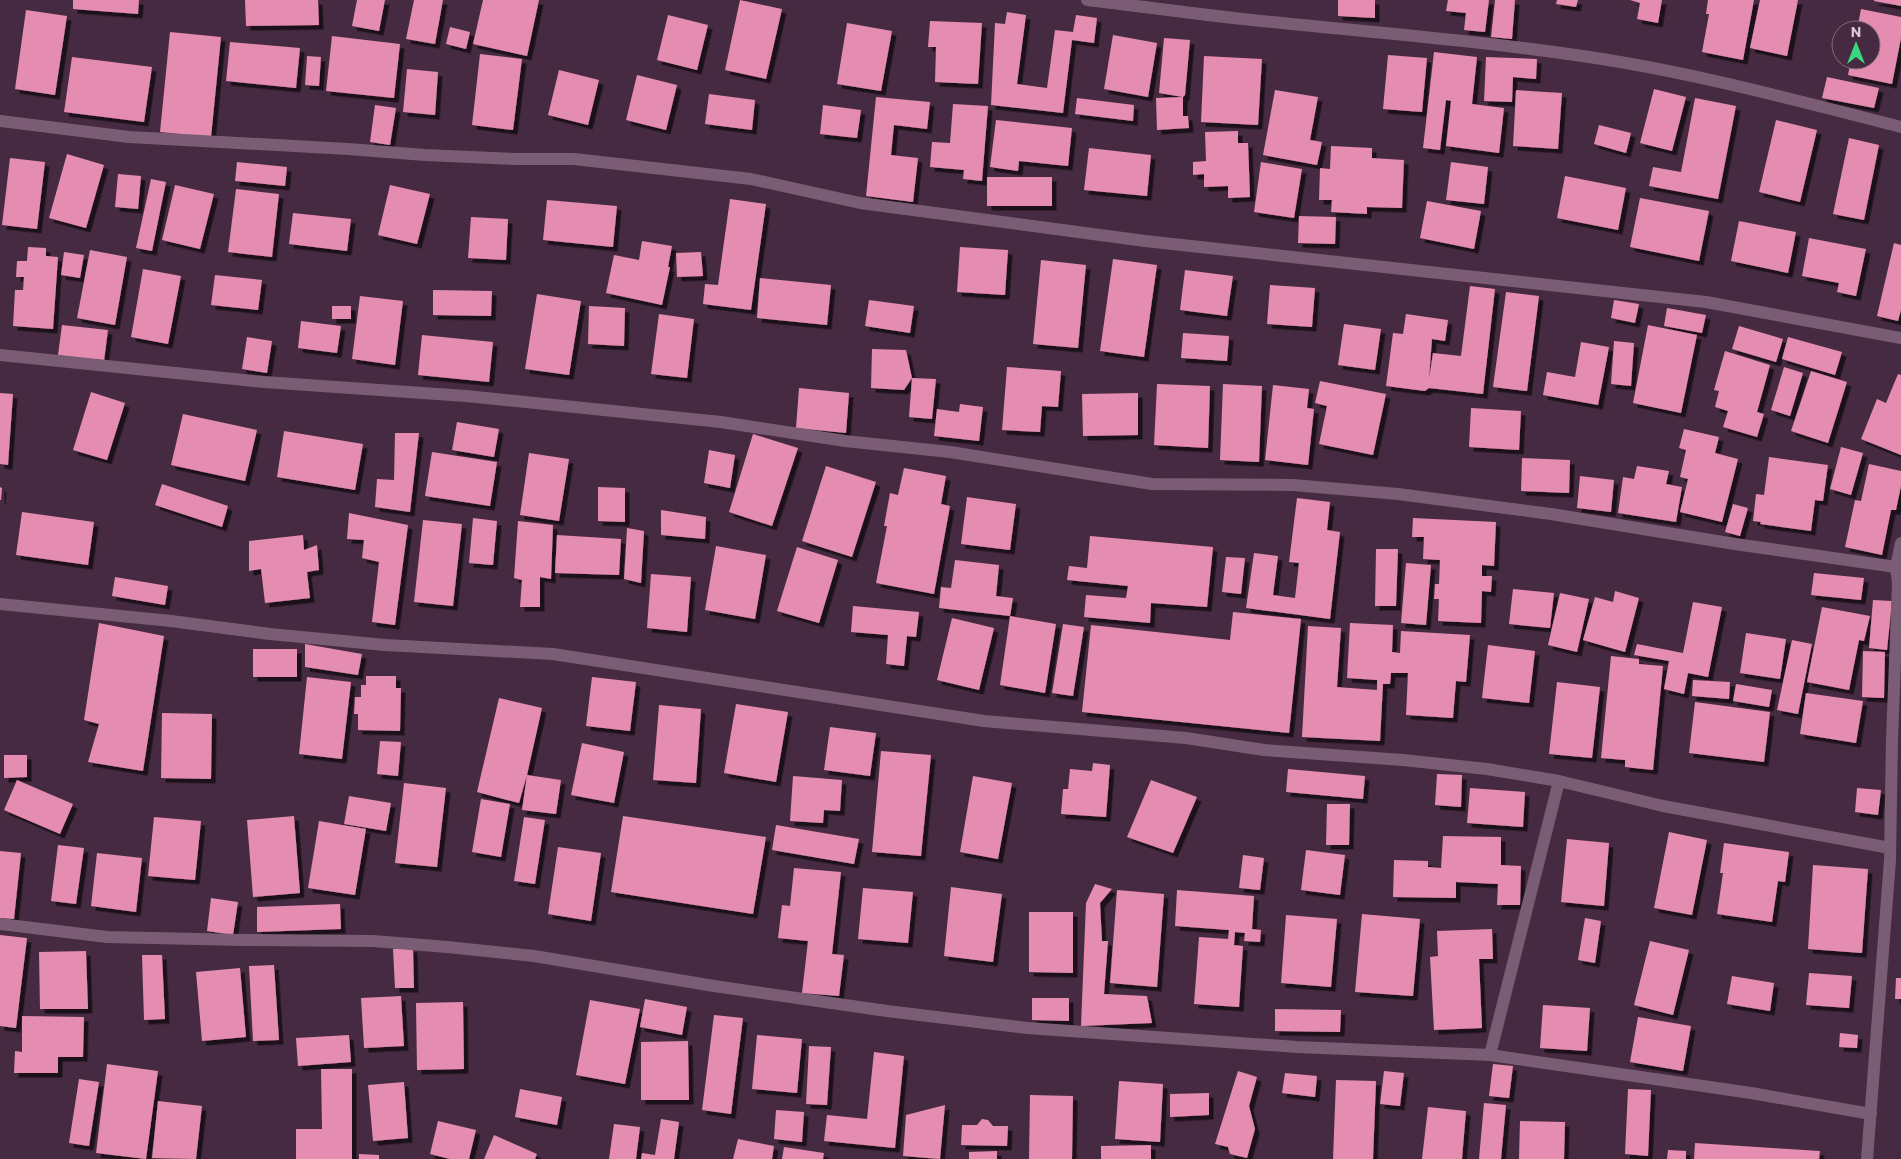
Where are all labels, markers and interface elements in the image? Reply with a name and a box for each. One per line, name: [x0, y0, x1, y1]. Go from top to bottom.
north arrow: [1831, 20, 1881, 70]
text: N: [1851, 23, 1861, 40]

